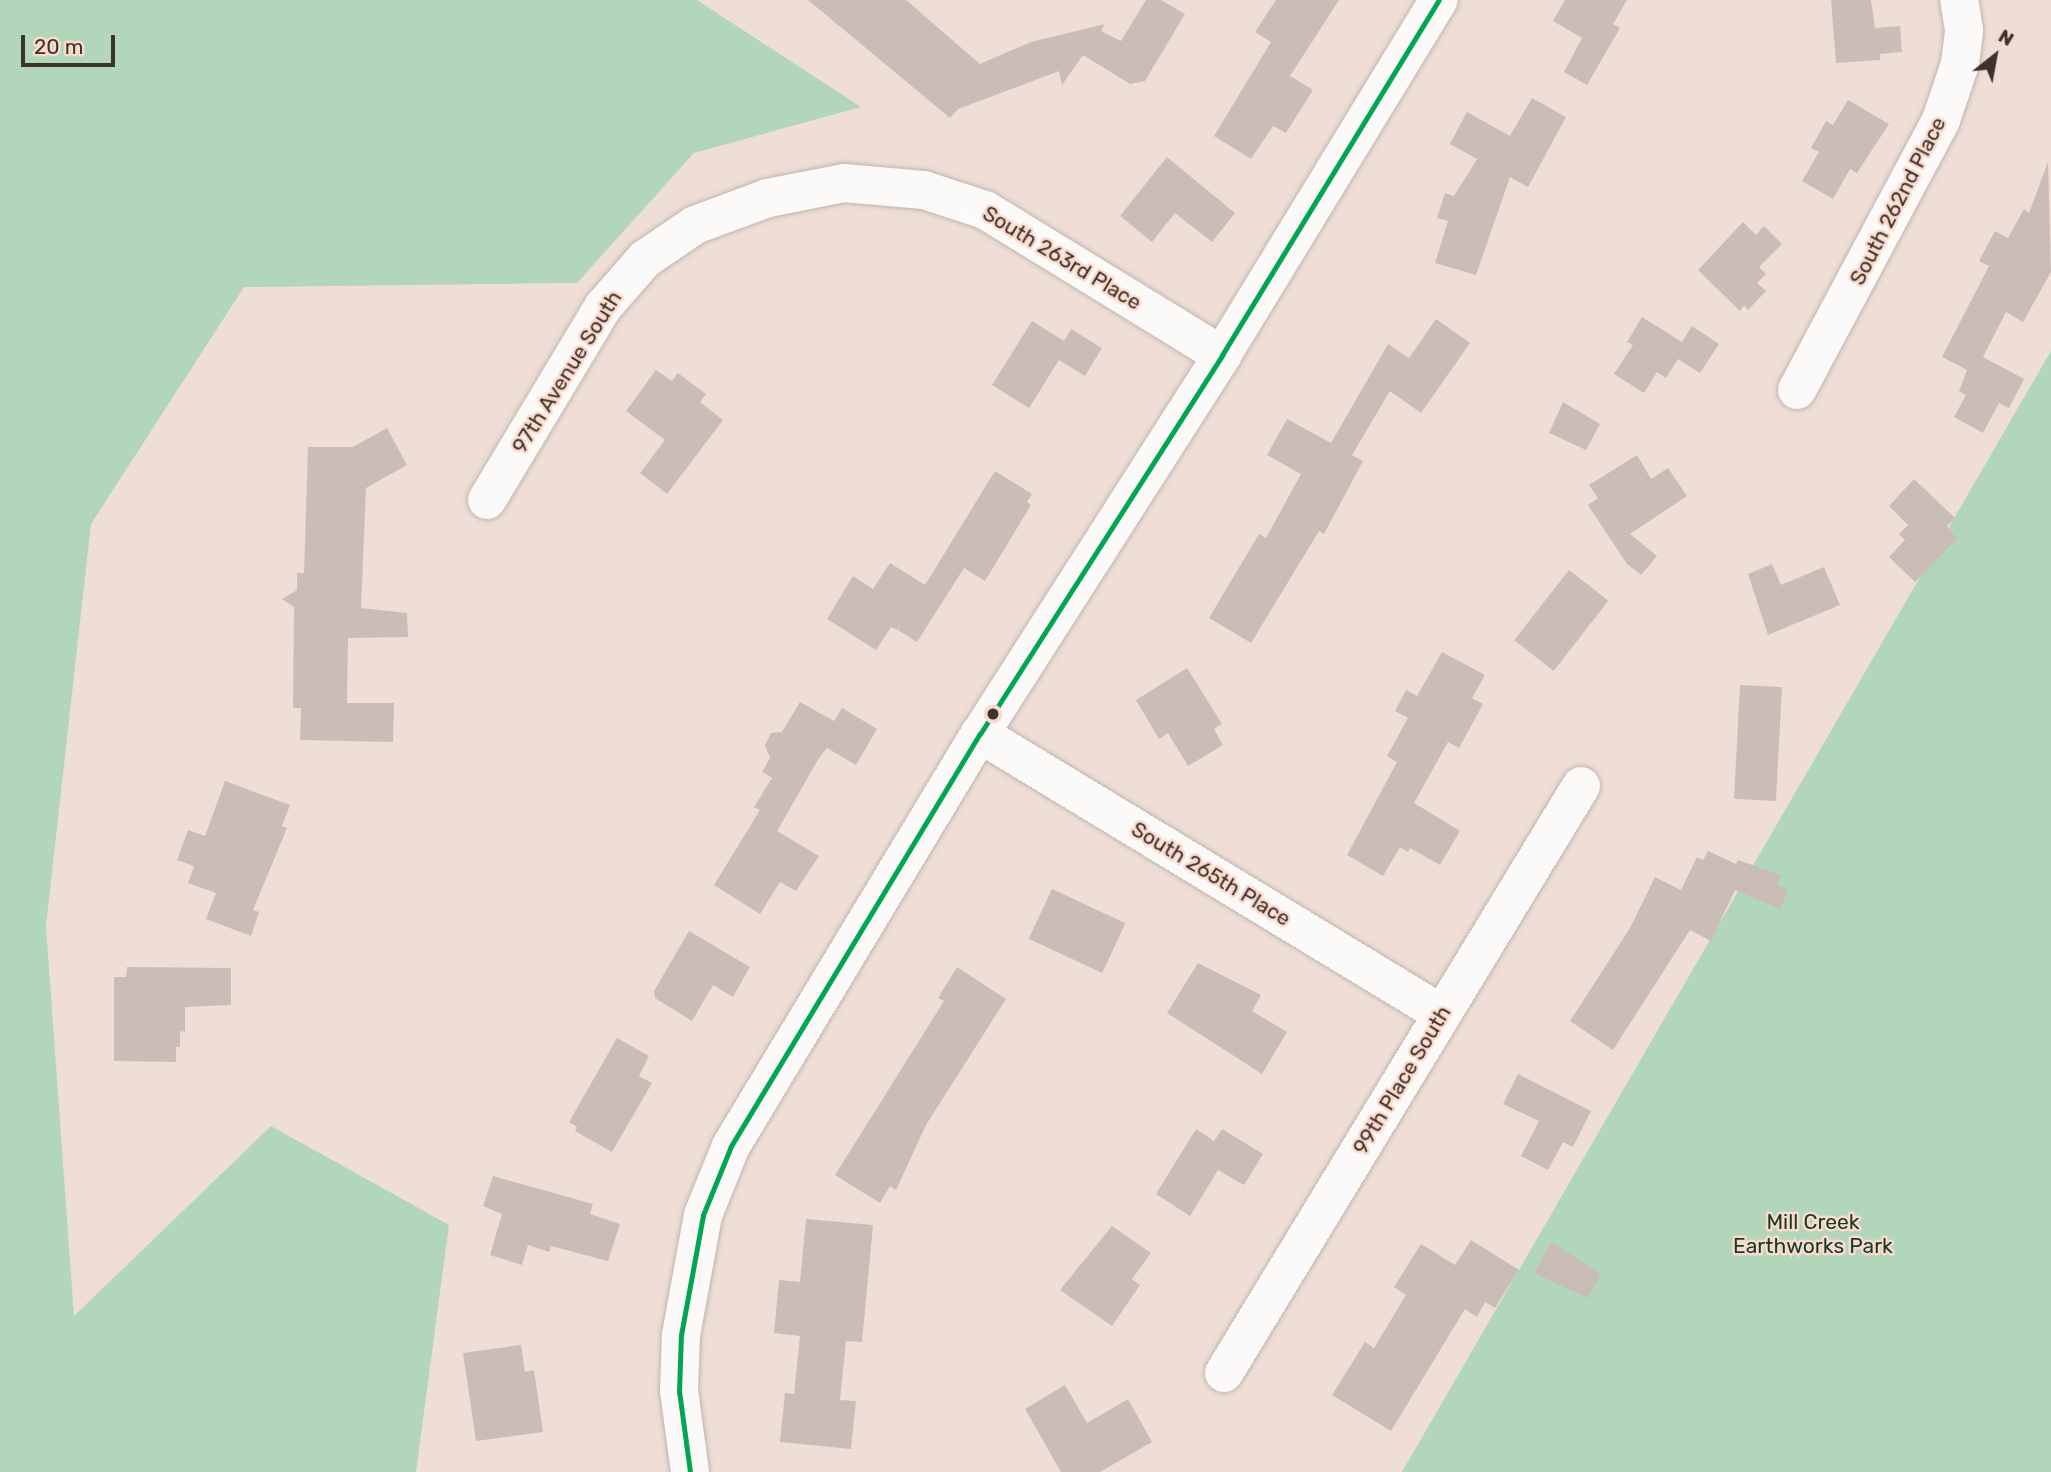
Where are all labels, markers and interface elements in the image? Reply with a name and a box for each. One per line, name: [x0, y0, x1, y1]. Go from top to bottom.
scale bar: [24, 21, 119, 65]
north arrow: [1960, 21, 2030, 91]
text: N: [1994, 24, 2018, 51]
text: 20 m: [34, 34, 83, 59]
street label: South 262nd Place: [1845, 113, 1951, 289]
street label: South 263rd Place: [978, 201, 1146, 315]
street label: 97th Avenue South: [507, 286, 627, 458]
unlabelled marker: [986, 707, 1000, 721]
street label: South 265th Place: [1127, 817, 1295, 931]
street label: 99th Place South: [1348, 1001, 1456, 1159]
park label: Mill Creek Earthworks Park: [1733, 1209, 1893, 1259]

